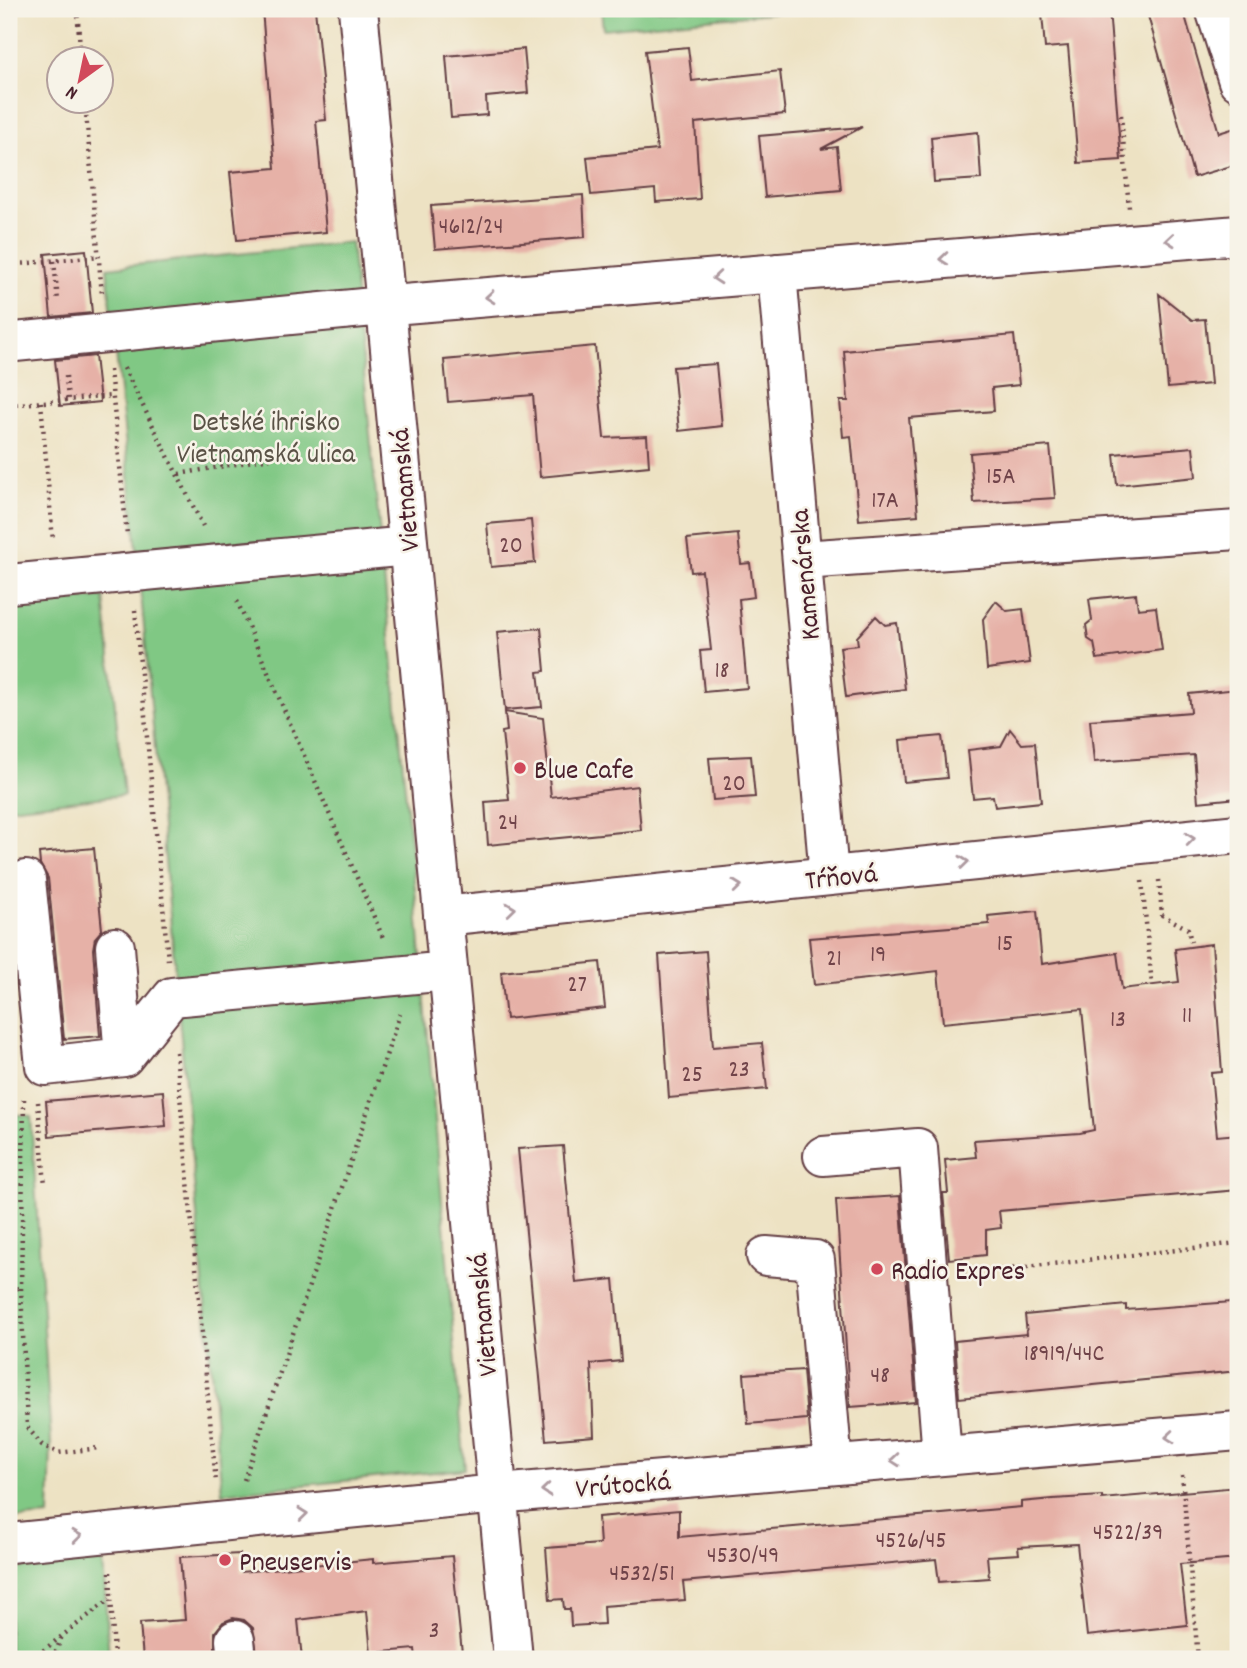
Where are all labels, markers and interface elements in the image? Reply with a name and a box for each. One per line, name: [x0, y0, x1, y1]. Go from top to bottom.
north arrow: [46, 46, 116, 116]
text: N: [61, 77, 84, 105]
house number: 4612/24: [439, 211, 503, 245]
one-way arrow: [1164, 232, 1175, 247]
one-way arrow: [938, 251, 949, 266]
one-way arrow: [711, 270, 722, 285]
one-way arrow: [484, 289, 495, 304]
park label: Detské ihrisko Vietnamská ulica: [177, 405, 356, 477]
street label: Vietnamská: [383, 426, 433, 553]
house number: 15A: [986, 461, 1016, 495]
house number: 17A: [871, 485, 899, 519]
street label: Kamenárska: [782, 507, 834, 642]
house number: 20: [499, 530, 523, 564]
house number: 18: [715, 655, 729, 689]
place label: Blue Cafe: [534, 753, 634, 793]
marker: Blue Cafe: [512, 760, 528, 776]
house number: 20: [722, 768, 746, 802]
house number: 24: [498, 807, 518, 841]
one-way arrow: [1184, 832, 1196, 847]
one-way arrow: [958, 855, 970, 870]
street label: Tŕňová: [803, 856, 880, 904]
one-way arrow: [732, 878, 743, 893]
one-way arrow: [506, 902, 517, 917]
house number: 15: [997, 928, 1013, 962]
house number: 19: [870, 939, 886, 973]
house number: 21: [826, 943, 842, 977]
house number: 27: [567, 969, 587, 1003]
house number: 11: [1182, 1000, 1192, 1034]
house number: 13: [1110, 1004, 1126, 1038]
house number: 23: [728, 1054, 750, 1088]
house number: 25: [681, 1059, 703, 1093]
street label: Vietnamská: [461, 1251, 511, 1378]
place label: Radio Expres: [891, 1254, 1025, 1294]
marker: Radio Expres: [869, 1261, 885, 1277]
house number: 18919/44C: [1024, 1338, 1105, 1372]
house number: 48: [870, 1360, 890, 1394]
one-way arrow: [1164, 1429, 1175, 1444]
one-way arrow: [889, 1452, 900, 1467]
street label: Vrútocká: [574, 1464, 673, 1512]
one-way arrow: [540, 1482, 551, 1497]
one-way arrow: [298, 1507, 309, 1522]
house number: 4522/39: [1093, 1517, 1163, 1551]
house number: 4526/45: [875, 1525, 947, 1559]
one-way arrow: [71, 1529, 82, 1544]
house number: 4530/49: [707, 1540, 779, 1574]
place label: Pneuservis: [239, 1545, 352, 1585]
marker: Pneuservis: [217, 1552, 233, 1568]
house number: 4532/51: [609, 1558, 675, 1592]
house number: 3: [429, 1615, 439, 1649]

